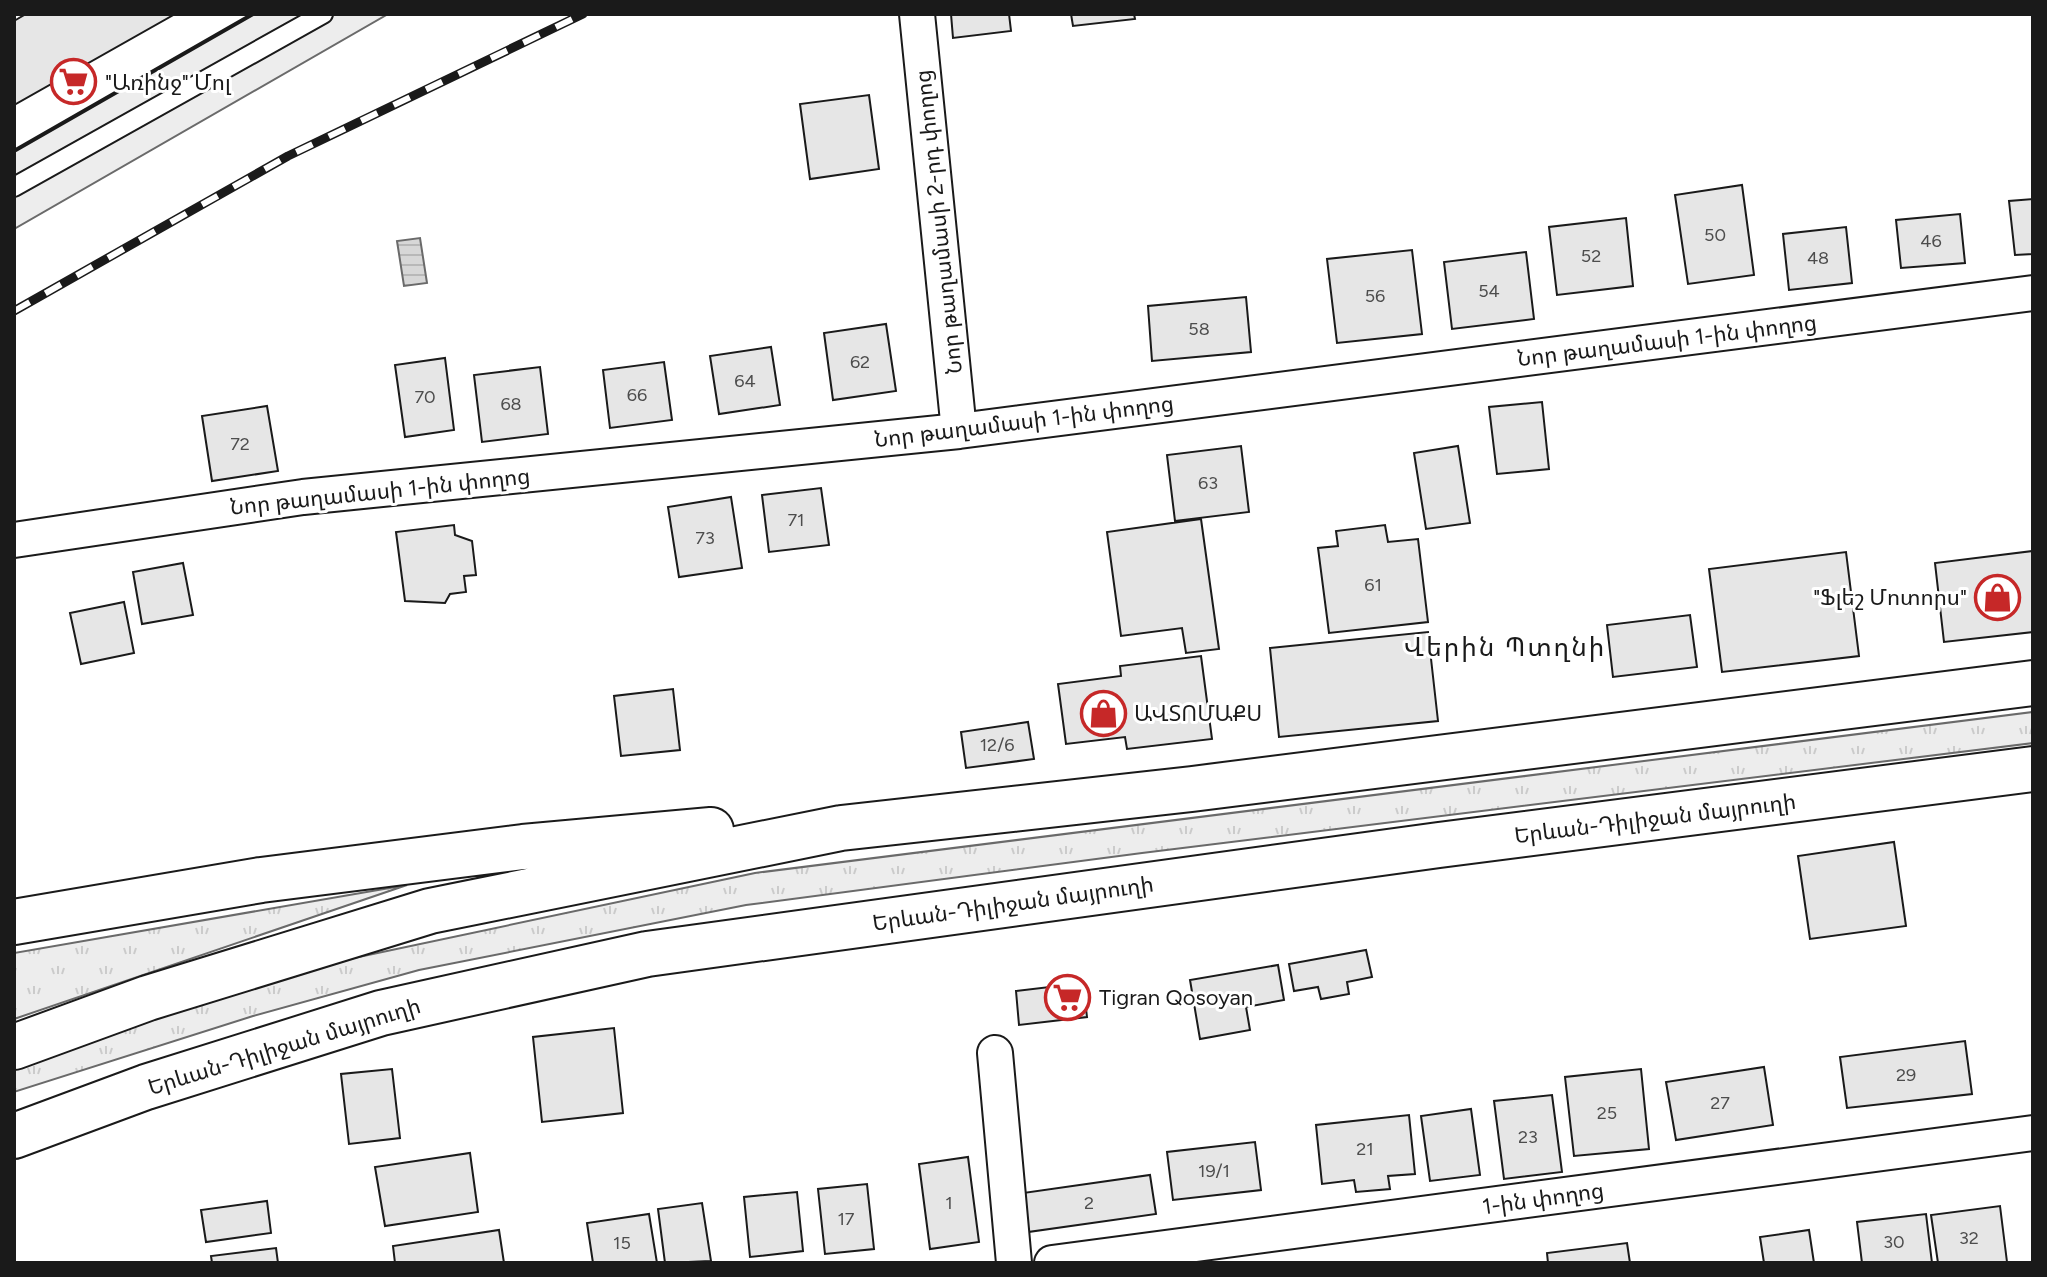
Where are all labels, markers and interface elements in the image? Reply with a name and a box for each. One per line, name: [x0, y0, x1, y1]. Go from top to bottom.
supermarket icon: "Առինջ" Մոլ: [50, 58, 98, 106]
street label: Նոր թաղամասի 2-րդ փողոց: [909, 68, 968, 375]
place label: "Առինջ" Մոլ: [105, 69, 232, 96]
house number: 50: [1704, 224, 1726, 246]
house number: 46: [1920, 230, 1942, 252]
house number: 52: [1581, 245, 1601, 267]
house number: 48: [1807, 247, 1829, 269]
house number: 54: [1478, 280, 1500, 302]
house number: 56: [1365, 285, 1385, 307]
street label: Նոր թաղամասի 1-ին փողոց: [1516, 309, 1818, 372]
house number: 58: [1188, 318, 1210, 340]
house number: 62: [850, 351, 870, 373]
house number: 64: [734, 370, 756, 392]
house number: 66: [627, 384, 647, 406]
house number: 70: [414, 386, 436, 408]
street label: Նոր թաղամասի 1-ին փողոց: [873, 390, 1175, 453]
house number: 68: [500, 393, 522, 415]
house number: 72: [230, 433, 250, 455]
street label: Նոր թաղամասի 1-ին փողոց: [229, 462, 531, 521]
house number: 63: [1198, 472, 1218, 494]
house number: 71: [787, 509, 805, 531]
house number: 73: [695, 527, 715, 549]
shop icon: "Ֆլեշ Մոտորս": [1974, 573, 2022, 621]
house number: 61: [1364, 574, 1382, 596]
place label: "Ֆլեշ Մոտորս": [1813, 584, 1967, 611]
district label: Վերին Պտղնի: [1404, 631, 1606, 663]
shop icon: ԱՎՏՈՄԱՔՍ: [1079, 689, 1127, 737]
place label: ԱՎՏՈՄԱՔՍ: [1134, 700, 1262, 727]
house number: 12/6: [980, 734, 1014, 756]
street label: Երևան-Դիլիջան մայրուղի: [1513, 788, 1798, 849]
street label: Երևան-Դիլիջան մայրուղի: [871, 870, 1155, 937]
supermarket icon: Tigran Qosoyan: [1044, 973, 1092, 1021]
place label: Tigran Qosoyan: [1099, 984, 1253, 1011]
street label: Երևան-Դիլիջան մայրուղի: [144, 992, 424, 1101]
house number: 29: [1896, 1064, 1916, 1086]
house number: 27: [1710, 1092, 1730, 1114]
house number: 25: [1597, 1102, 1617, 1124]
house number: 23: [1518, 1126, 1538, 1148]
house number: 21: [1356, 1138, 1374, 1160]
house number: 19/1: [1198, 1160, 1230, 1182]
street label: 1-ին փողոց: [1481, 1177, 1606, 1220]
house number: 1: [945, 1192, 953, 1214]
house number: 2: [1084, 1192, 1094, 1214]
house number: 17: [837, 1208, 855, 1230]
house number: 32: [1959, 1227, 1979, 1249]
house number: 30: [1883, 1231, 1905, 1253]
house number: 15: [613, 1232, 631, 1254]

